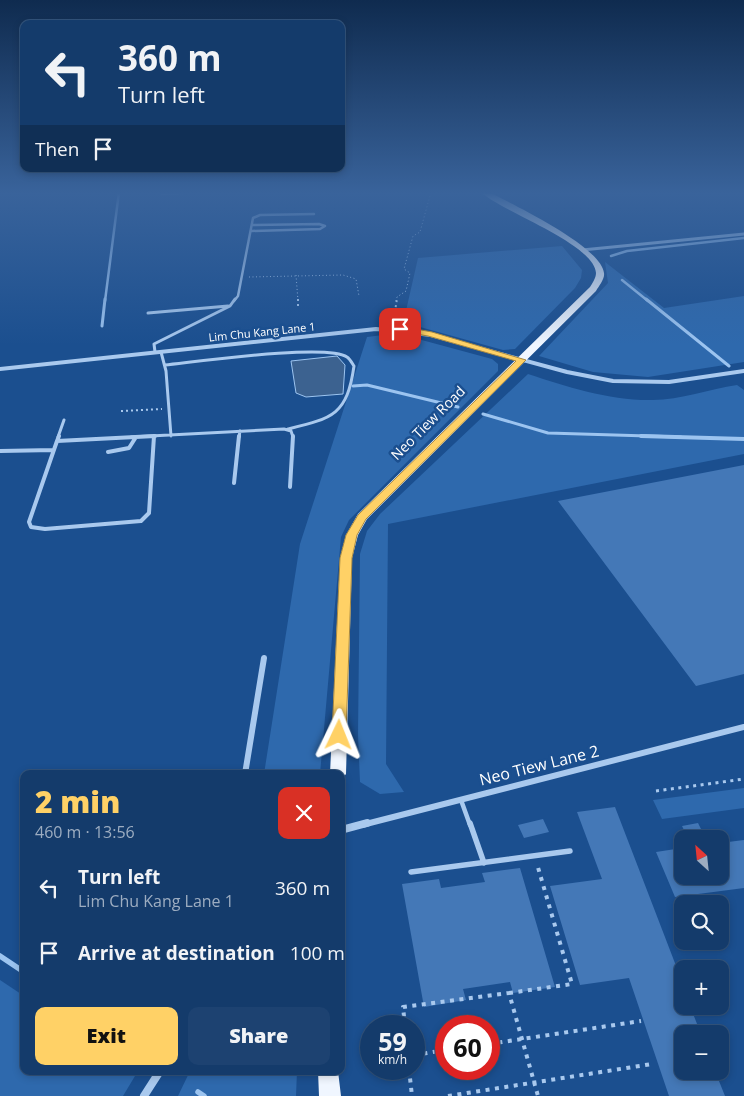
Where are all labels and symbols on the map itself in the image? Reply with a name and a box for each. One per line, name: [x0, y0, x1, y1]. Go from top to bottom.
pin: [379, 308, 421, 350]
street label: Lim Chu Kang Lane 1: [208, 318, 316, 345]
street label: Neo Tiew Road: [386, 381, 469, 464]
position arrow: [312, 708, 364, 760]
street label: Neo Tiew Lane 2: [477, 740, 601, 790]
north arrow: [674, 830, 729, 885]
speed limit sign: 60: [435, 1015, 500, 1080]

